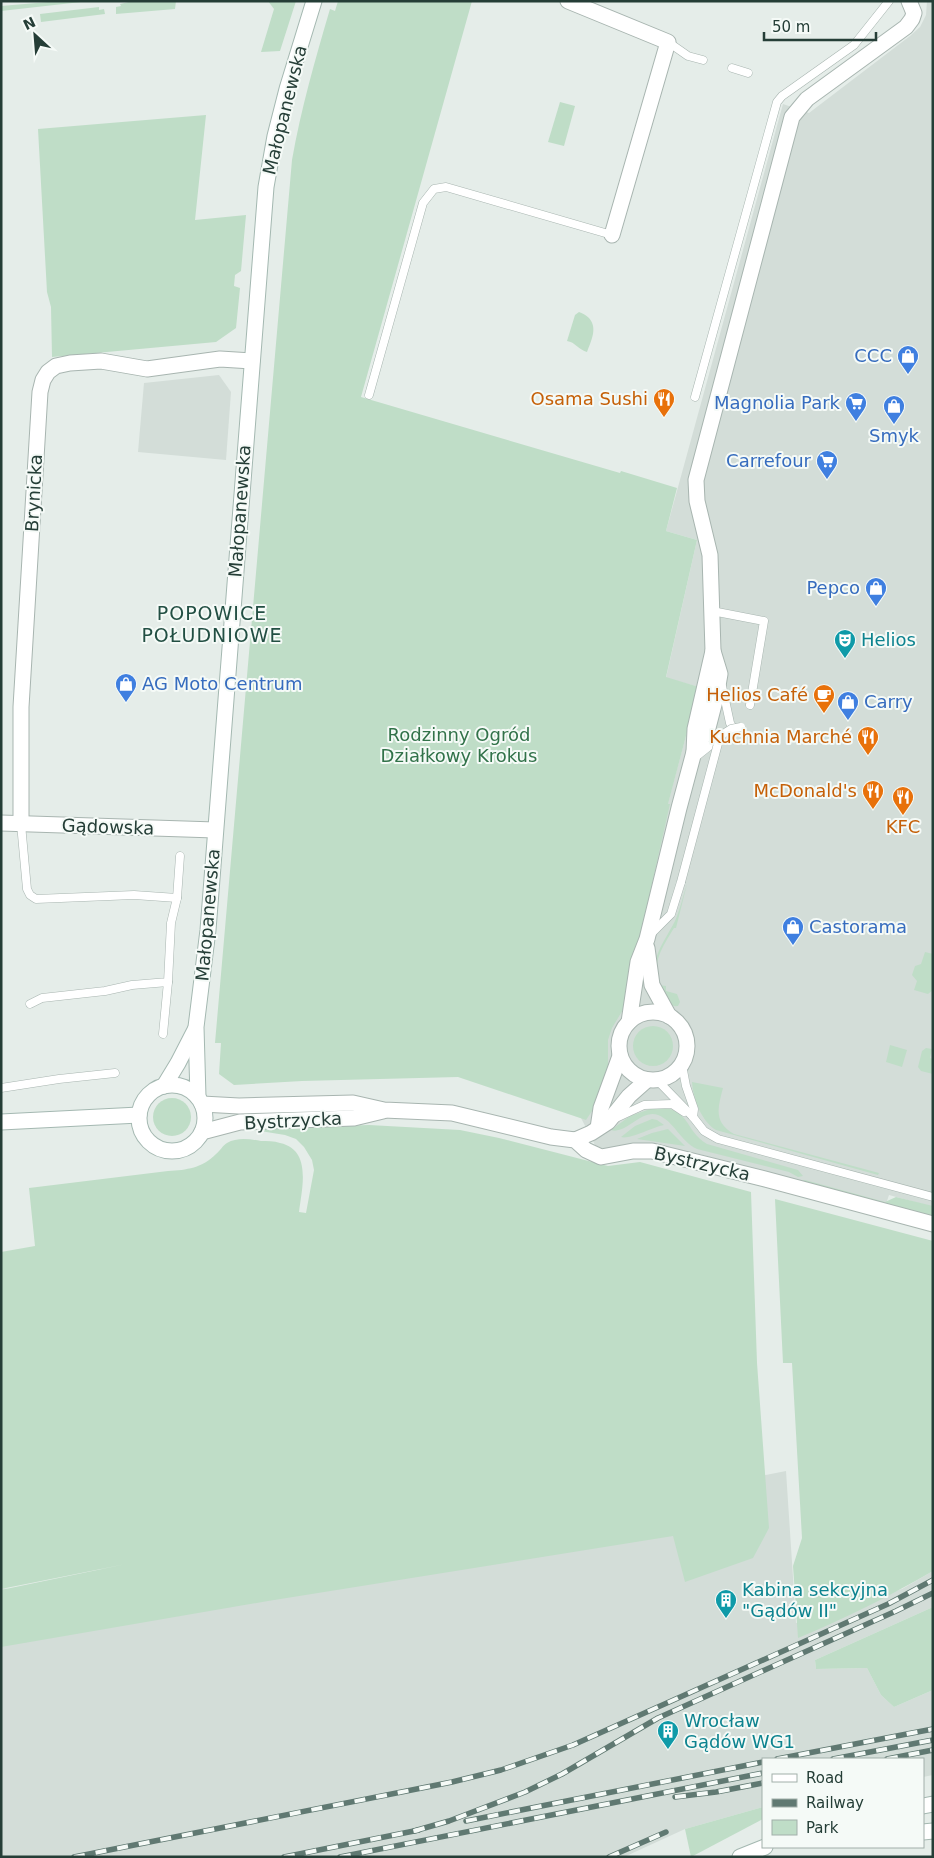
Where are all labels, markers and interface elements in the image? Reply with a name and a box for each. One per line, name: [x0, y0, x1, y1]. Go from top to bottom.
north arrow: [10, 10, 60, 60]
scale bar: [764, 10, 876, 42]
text: N: [21, 14, 38, 33]
text: 50 m: [772, 18, 810, 36]
street label: Małopanewska: [258, 43, 311, 177]
shop icon: CCC: [896, 344, 920, 375]
place label: CCC: [854, 345, 892, 366]
restaurant icon: Osama Sushi: [652, 387, 676, 418]
place label: Osama Sushi: [531, 388, 648, 409]
supermarket icon: Magnolia Park: [844, 391, 868, 422]
place label: Magnolia Park: [714, 392, 841, 413]
shop icon: Smyk: [882, 394, 906, 425]
place label: Smyk: [869, 425, 920, 446]
street label: Małopanewska: [224, 444, 255, 578]
supermarket icon: Carrefour: [815, 449, 839, 480]
place label: Carrefour: [726, 450, 812, 471]
street label: Brynicka: [21, 454, 46, 532]
shop icon: Pepco: [864, 576, 888, 607]
place label: Pepco: [806, 577, 860, 598]
district label: POPOWICE POŁUDNIOWE: [141, 602, 283, 646]
theatre icon: Helios: [833, 628, 857, 659]
place label: Helios: [861, 629, 916, 650]
shop icon: AG Moto Centrum: [114, 672, 138, 703]
place label: AG Moto Centrum: [142, 673, 302, 694]
cafe icon: Helios Café: [812, 683, 836, 714]
place label: Helios Café: [706, 684, 808, 705]
shop icon: Carry: [836, 690, 860, 721]
place label: Carry: [864, 691, 913, 712]
park label: Rodzinny Ogród Działkowy Krokus: [381, 724, 537, 766]
restaurant icon: Kuchnia Marché: [856, 725, 880, 756]
place label: Kuchnia Marché: [709, 726, 852, 747]
restaurant icon: McDonald's: [861, 779, 885, 810]
place label: McDonald's: [754, 780, 857, 801]
restaurant icon: KFC: [891, 785, 915, 816]
street label: Gądowska: [61, 814, 155, 839]
place label: KFC: [886, 816, 920, 837]
street label: Małopanewska: [191, 848, 224, 982]
shop icon: Castorama: [781, 915, 805, 946]
place label: Castorama: [809, 916, 907, 937]
street label: Bystrzycka: [243, 1107, 342, 1134]
street label: Bystrzycka: [652, 1142, 752, 1185]
place label: Kabina sekcyjna "Gądów II": [742, 1579, 888, 1621]
building icon: Kabina sekcyjna "Gądów II": [714, 1588, 738, 1619]
place label: Wrocław Gądów WG1: [684, 1710, 795, 1752]
building icon: Wrocław Gądów WG1: [656, 1719, 680, 1750]
legend: [762, 1758, 924, 1848]
text: Road: [806, 1769, 844, 1787]
text: Railway: [806, 1794, 864, 1812]
text: Park: [806, 1819, 839, 1837]

